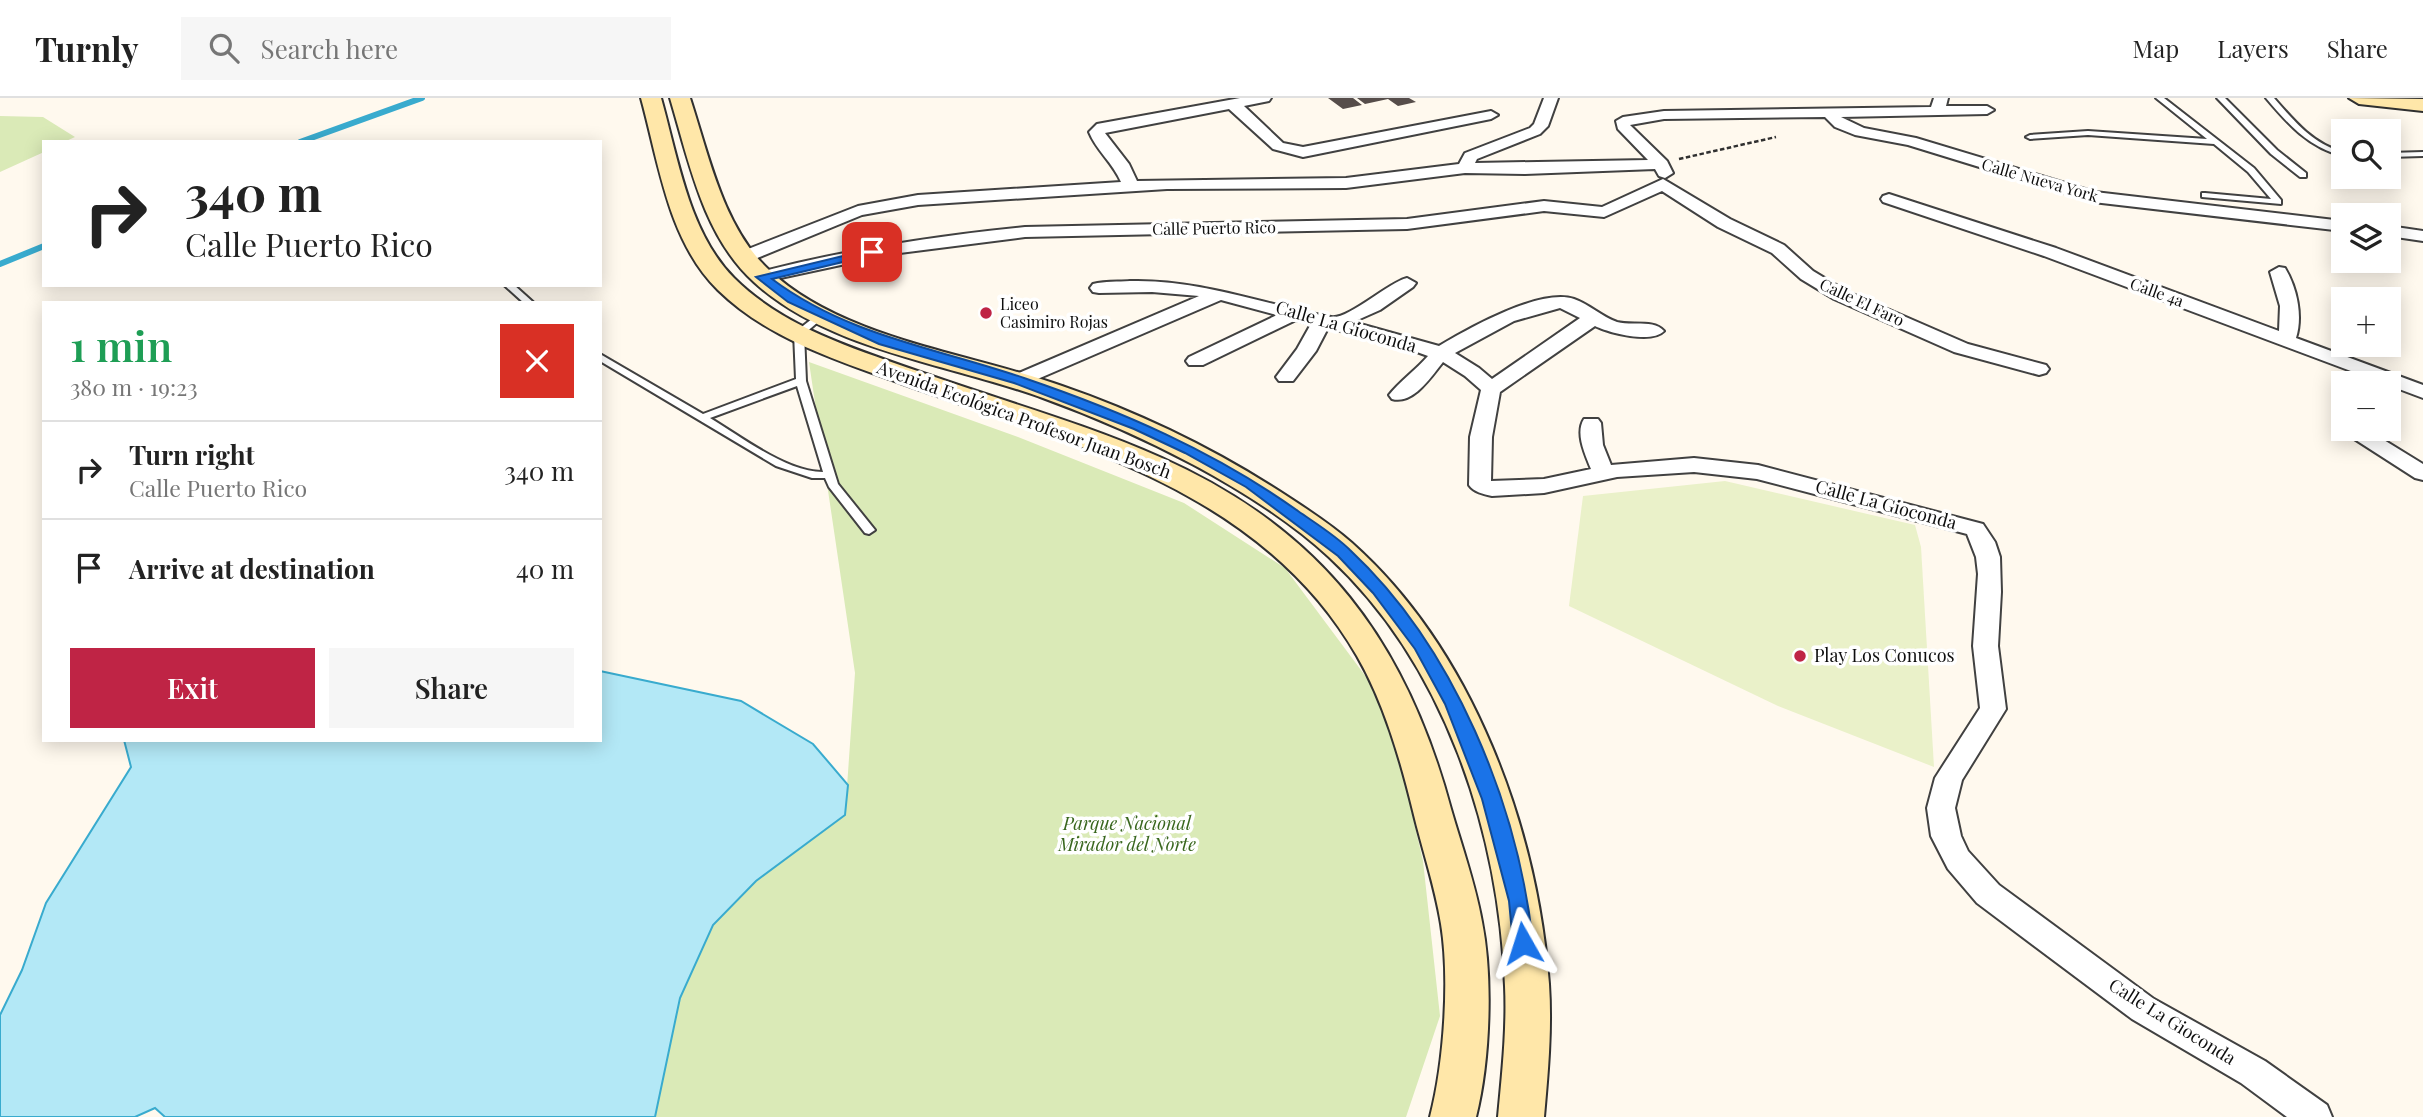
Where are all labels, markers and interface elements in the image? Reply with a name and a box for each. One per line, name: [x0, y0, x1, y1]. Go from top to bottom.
search box: [181, 17, 671, 80]
text: Turnly: [35, 26, 139, 70]
icon: search: [205, 29, 243, 67]
text: Search here: [261, 31, 398, 66]
text: Map: [2133, 32, 2179, 64]
text: Layers: [2217, 32, 2289, 64]
text: Share: [2327, 32, 2388, 64]
map controls: [2331, 119, 2401, 441]
button: search: [2331, 119, 2401, 189]
street label: Calle Nueva York: [1979, 153, 2101, 206]
text: 340 m: [185, 159, 322, 224]
icon: right: [70, 168, 161, 259]
button: layers: [2331, 203, 2401, 273]
street label: Calle Puerto Rico: [1152, 216, 1276, 239]
text: Calle Puerto Rico: [185, 222, 433, 265]
pin: [842, 222, 902, 282]
icon: arrive: [853, 233, 891, 271]
street label: Calle 4a: [2127, 272, 2187, 311]
street label: Calle El Faro: [1817, 273, 1908, 330]
button: +: [2331, 287, 2401, 357]
place label: Liceo Casimiro Rojas: [1000, 293, 1108, 332]
street label: Calle La Gioconda: [1273, 294, 1420, 358]
marker: Liceo Casimiro Rojas: [978, 305, 994, 321]
text: 1 min: [70, 317, 172, 373]
button: close: [500, 324, 574, 398]
street label: Avenida Ecológica Profesor Juan Bosch: [873, 354, 1175, 484]
text: 380 m · 19:23: [70, 371, 198, 402]
button: −: [2331, 371, 2401, 441]
text: Turn right: [129, 437, 255, 472]
icon: right: [70, 451, 108, 489]
text: 340 m: [504, 453, 574, 488]
text: Calle Puerto Rico: [129, 472, 307, 503]
street label: Calle La Gioconda: [1813, 474, 1960, 534]
icon: arrive: [70, 549, 108, 587]
text: Arrive at destination: [129, 551, 375, 586]
text: 40 m: [516, 551, 574, 586]
place label: Play Los Conucos: [1814, 643, 1955, 667]
button: Exit: [70, 648, 315, 728]
button: Share: [329, 648, 574, 728]
marker: Play Los Conucos: [1792, 648, 1808, 664]
park label: Parque Nacional Mirador del Norte: [1057, 811, 1196, 856]
position arrow: [1486, 906, 1560, 980]
street label: Calle La Gioconda: [2104, 972, 2241, 1070]

